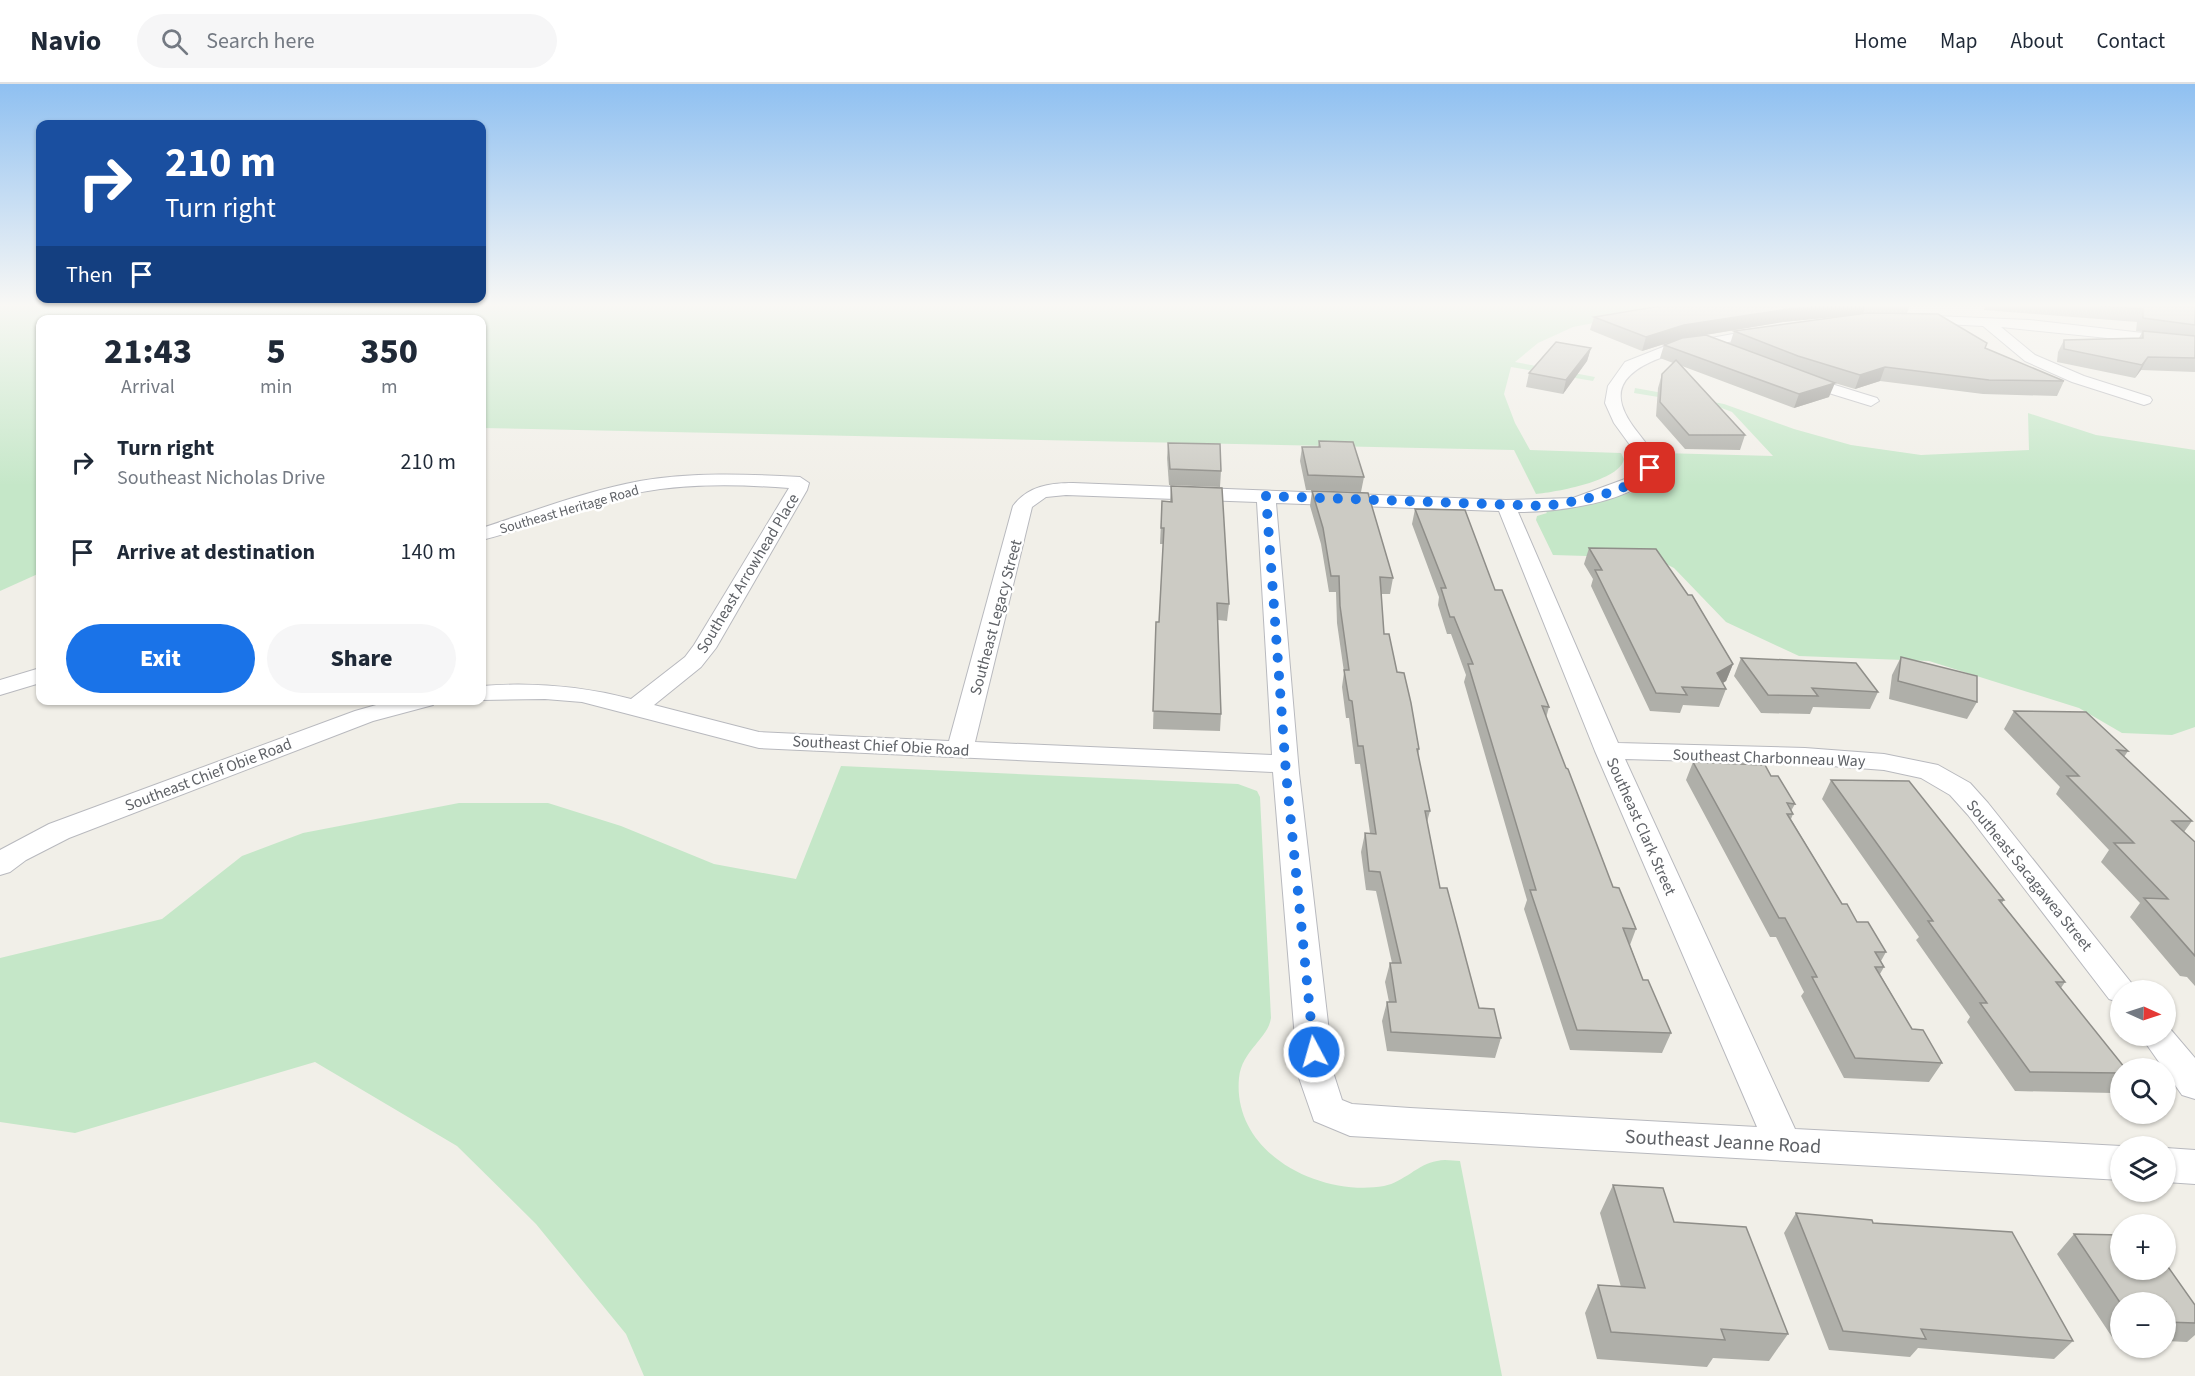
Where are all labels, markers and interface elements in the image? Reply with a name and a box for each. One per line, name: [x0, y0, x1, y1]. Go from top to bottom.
search box: [137, 14, 557, 68]
text: Navio: [30, 21, 101, 61]
icon: search: [158, 25, 191, 58]
text: Search here: [206, 25, 315, 57]
text: Home: [1854, 26, 1907, 56]
text: Map: [1940, 26, 1978, 56]
text: About: [2011, 26, 2063, 56]
text: Contact: [2096, 26, 2165, 56]
text: 210 m: [165, 133, 276, 193]
icon: right: [66, 144, 144, 222]
text: Turn right: [165, 189, 276, 228]
icon: arrive: [125, 258, 158, 291]
text: Then: [66, 259, 113, 291]
text: 21:43: [104, 326, 192, 377]
text: 5: [267, 326, 286, 377]
text: 350: [360, 326, 418, 377]
text: Arrival: [121, 373, 175, 401]
text: min: [260, 373, 292, 401]
text: m: [381, 373, 397, 401]
text: Turn right: [117, 432, 214, 464]
pin: [1624, 442, 1675, 493]
icon: right: [66, 446, 99, 479]
text: 210 m: [401, 446, 456, 478]
icon: arrive: [1633, 451, 1666, 484]
text: Southeast Nicholas Drive: [117, 464, 325, 492]
street label: Southeast Heritage Road: [497, 480, 641, 539]
street label: Southeast Arrowhead Place: [691, 489, 804, 658]
icon: arrive: [66, 536, 99, 569]
text: Arrive at destination: [117, 536, 315, 568]
text: 140 m: [401, 536, 456, 568]
street label: Southeast Legacy Street: [965, 536, 1027, 697]
button: Exit: [66, 624, 255, 693]
button: Share: [267, 624, 456, 693]
street label: Southeast Chief Obie Road: [792, 730, 970, 762]
street label: Southeast Chief Obie Road: [122, 733, 295, 817]
street label: Southeast Charbonneau Way: [1672, 744, 1866, 772]
street label: Southeast Clark Street: [1601, 754, 1682, 899]
street label: Southeast Sacagawea Street: [1961, 795, 2098, 956]
north arrow: [2110, 980, 2176, 1046]
map controls: [2110, 980, 2176, 1358]
position arrow: [1282, 1020, 1346, 1084]
button: search: [2110, 1058, 2176, 1124]
street label: Southeast Jeanne Road: [1624, 1123, 1822, 1161]
button: layers: [2110, 1136, 2176, 1202]
button: +: [2110, 1214, 2176, 1280]
button: −: [2110, 1292, 2176, 1358]

